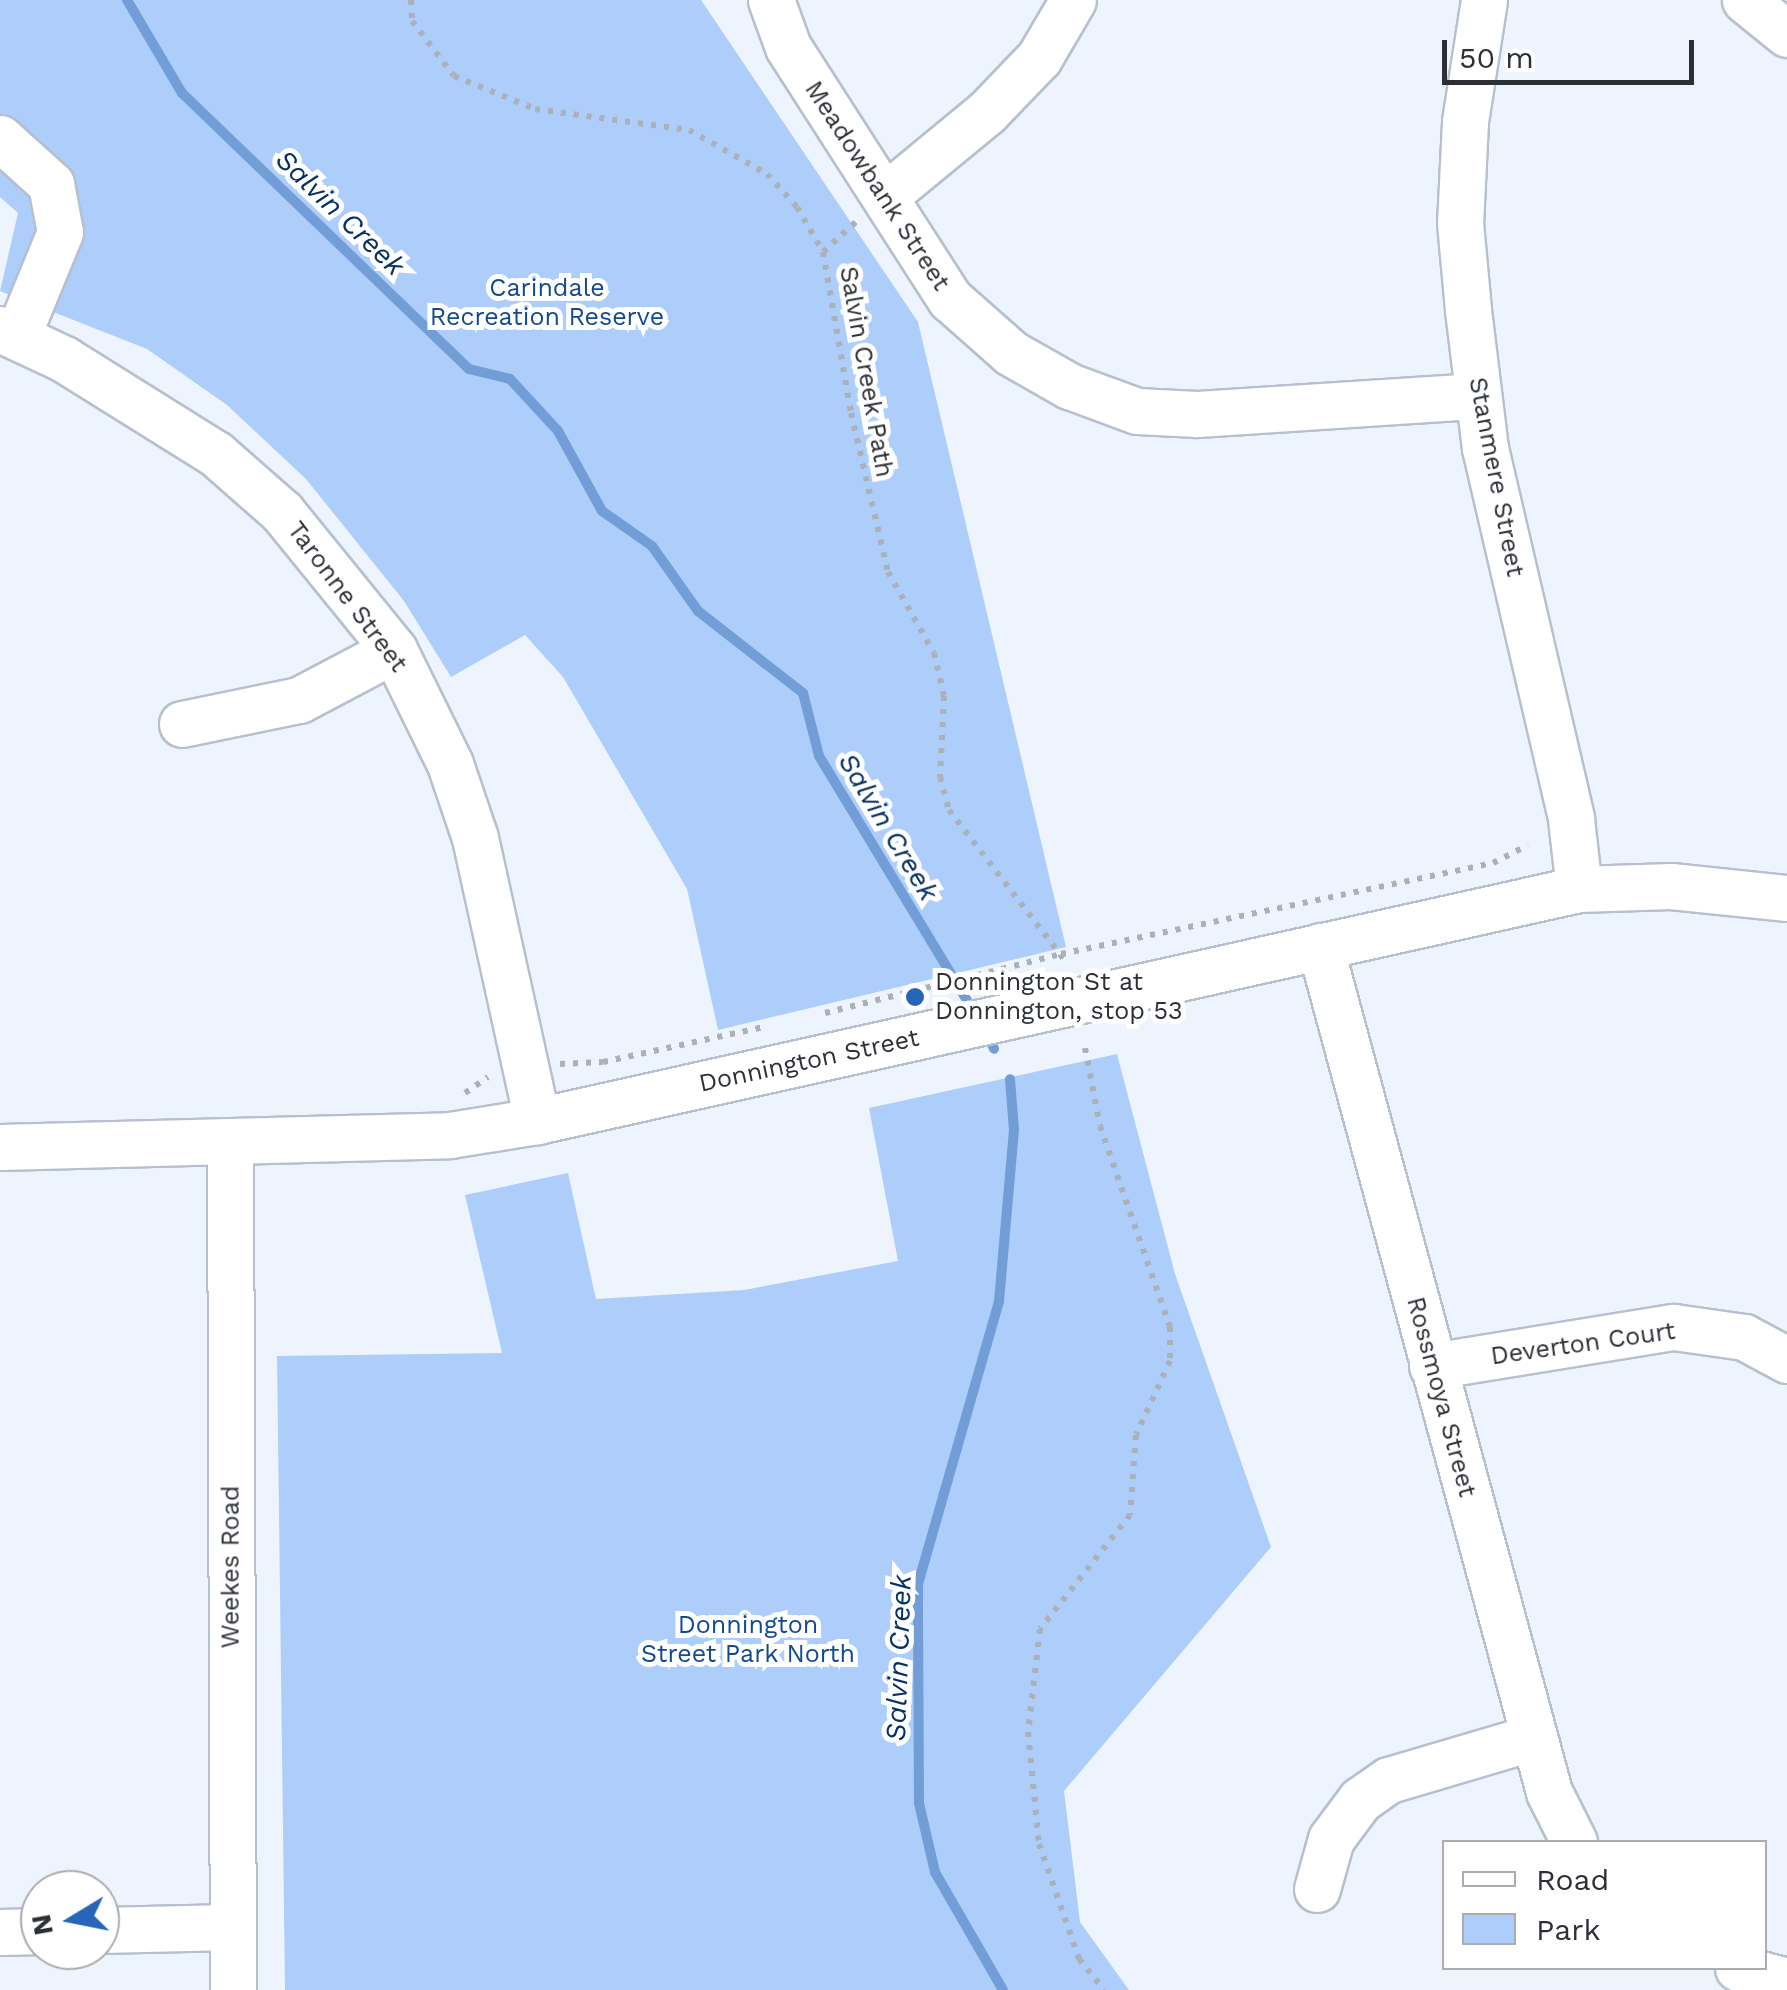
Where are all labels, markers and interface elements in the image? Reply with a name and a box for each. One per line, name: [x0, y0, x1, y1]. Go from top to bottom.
scale bar: [1447, 20, 1700, 82]
text: 50 m: [1459, 40, 1534, 75]
street label: Meadowbank Street: [798, 75, 956, 297]
water label: Salvin Creek: [268, 143, 412, 283]
street label: Salvin Creek Path: [833, 264, 899, 480]
park label: Carindale Recreation Reserve: [430, 274, 664, 333]
street label: Stanmere Street: [1462, 375, 1530, 579]
street label: Taronne Street: [281, 516, 413, 678]
water label: Salvin Creek: [831, 747, 945, 907]
place label: Donnington St at Donnington, stop 53: [935, 968, 1182, 1027]
marker: Donnington St at Donnington, stop 53: [904, 986, 926, 1008]
street label: Donnington Street: [696, 1023, 922, 1099]
street label: Rossmoya Street: [1400, 1293, 1482, 1501]
street label: Deverton Court: [1489, 1316, 1677, 1372]
street label: Weekes Road: [216, 1486, 246, 1648]
water label: Salvin Creek: [879, 1574, 919, 1742]
park label: Donnington Street Park North: [641, 1611, 855, 1670]
legend: [1442, 1840, 1767, 1970]
text: Road: [1536, 1862, 1609, 1897]
north arrow: [20, 1870, 120, 1970]
text: N: [24, 1912, 60, 1938]
text: Park: [1536, 1912, 1601, 1947]

